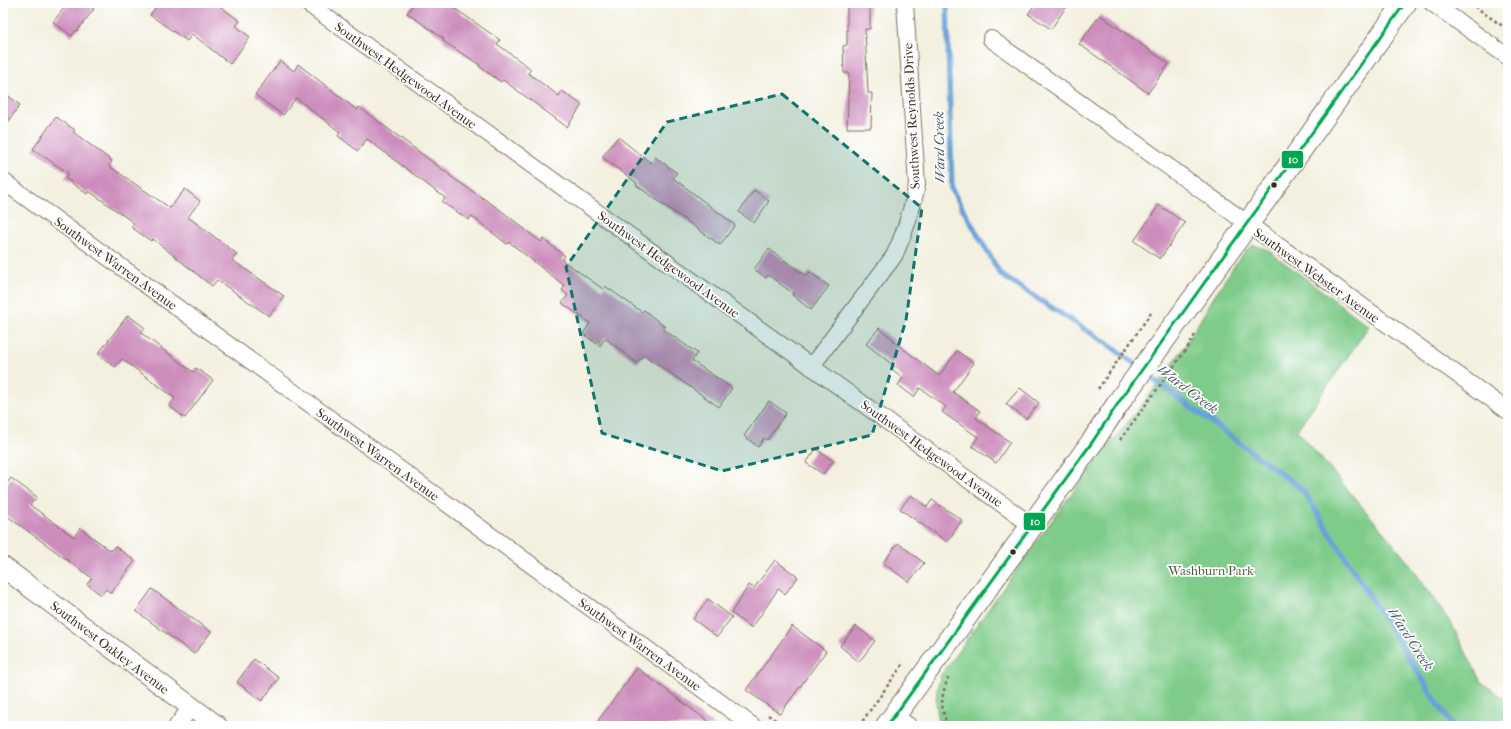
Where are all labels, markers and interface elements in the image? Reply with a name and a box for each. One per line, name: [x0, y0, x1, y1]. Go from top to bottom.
street label: Southwest Hedgewood Avenue: [332, 19, 480, 132]
street label: Southwest Reynolds Drive: [900, 42, 923, 190]
water label: Ward Creek: [930, 111, 949, 183]
line badge: 10: [1281, 150, 1304, 169]
text: 10: [1288, 153, 1298, 166]
unlabelled marker: [1269, 180, 1279, 190]
street label: Southwest Hedgewood Avenue: [595, 208, 743, 321]
street label: Southwest Warren Avenue: [51, 214, 180, 313]
street label: Southwest Webster Avenue: [1251, 225, 1383, 326]
water label: Ward Creek: [1154, 361, 1222, 418]
street label: Southwest Hedgewood Avenue: [858, 397, 1006, 510]
street label: Southwest Warren Avenue: [313, 405, 442, 504]
line badge: 10: [1023, 512, 1046, 531]
text: 10: [1030, 515, 1040, 528]
unlabelled marker: [1008, 547, 1018, 557]
park label: Washburn Park: [1167, 563, 1254, 578]
street label: Southwest Warren Avenue: [575, 595, 704, 694]
street label: Southwest Oakley Avenue: [47, 598, 172, 697]
water label: Ward Creek: [1384, 604, 1437, 674]

